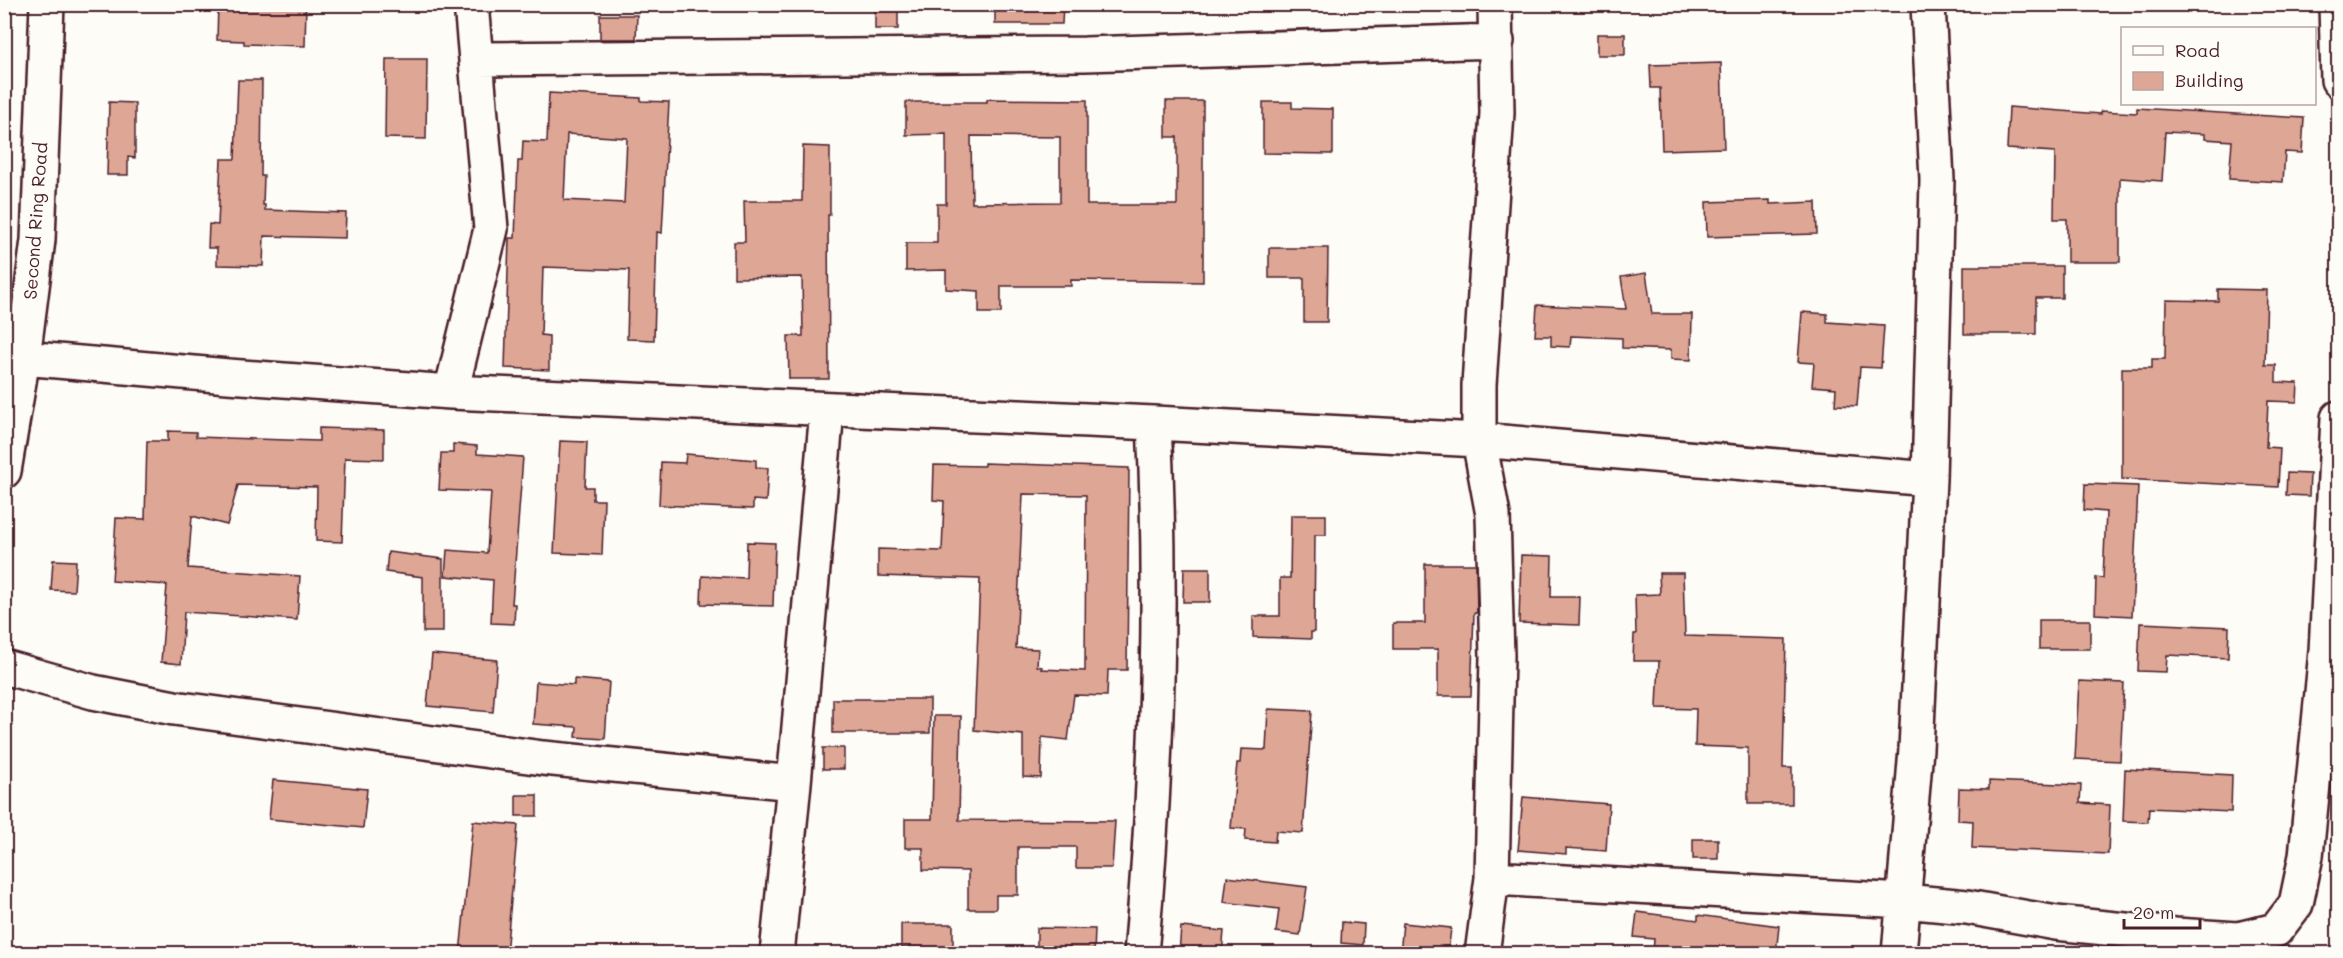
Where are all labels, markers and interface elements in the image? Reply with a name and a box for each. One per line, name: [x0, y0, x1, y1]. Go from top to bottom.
legend: [2121, 27, 2316, 105]
text: Road: [2175, 38, 2220, 62]
text: Building: [2175, 68, 2243, 92]
street label: Second Ring Road: [18, 141, 52, 300]
scale bar: [2124, 892, 2200, 930]
text: 20 m: [2133, 900, 2174, 924]

